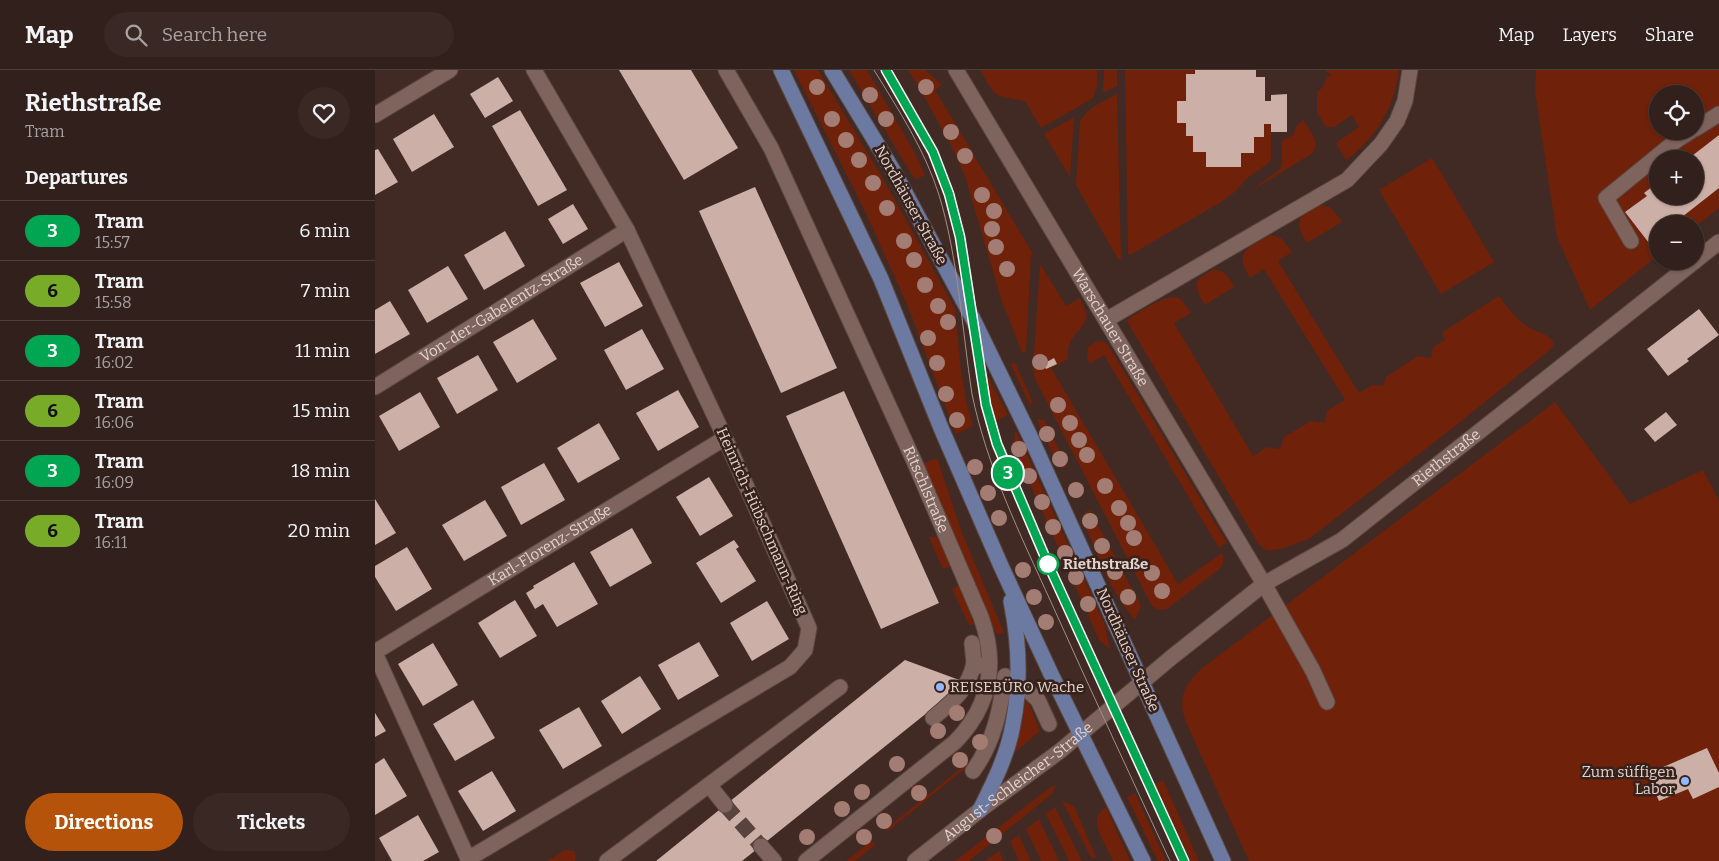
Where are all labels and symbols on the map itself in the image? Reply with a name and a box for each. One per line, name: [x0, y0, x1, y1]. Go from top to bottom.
street label: Nordhäuser Straße: [871, 142, 951, 268]
street label: Von-der-Gabelentz-Straße: [416, 251, 586, 366]
street label: Warschauer Straße: [1068, 265, 1153, 390]
street label: Heinrich-Hübschmann-Ring: [713, 425, 811, 617]
street label: Riethstraße: [1408, 425, 1484, 490]
street label: Ritschlstraße: [899, 443, 953, 535]
line badge: 3: [992, 457, 1024, 489]
street label: Karl-Florenz-Straße: [485, 500, 615, 590]
marker: Riethstraße: [1037, 553, 1059, 575]
place label: Riethstraße: [1063, 555, 1148, 573]
street label: Nordhäuser Straße: [1093, 585, 1163, 715]
place label: REISEBÜRO Wache: [950, 678, 1084, 696]
marker: REISEBÜRO Wache: [934, 681, 946, 693]
street label: August-Schleicher-Straße: [939, 718, 1097, 845]
place label: Zum süffigen Labor: [1582, 763, 1675, 798]
marker: Zum süffigen Labor: [1679, 775, 1691, 787]

